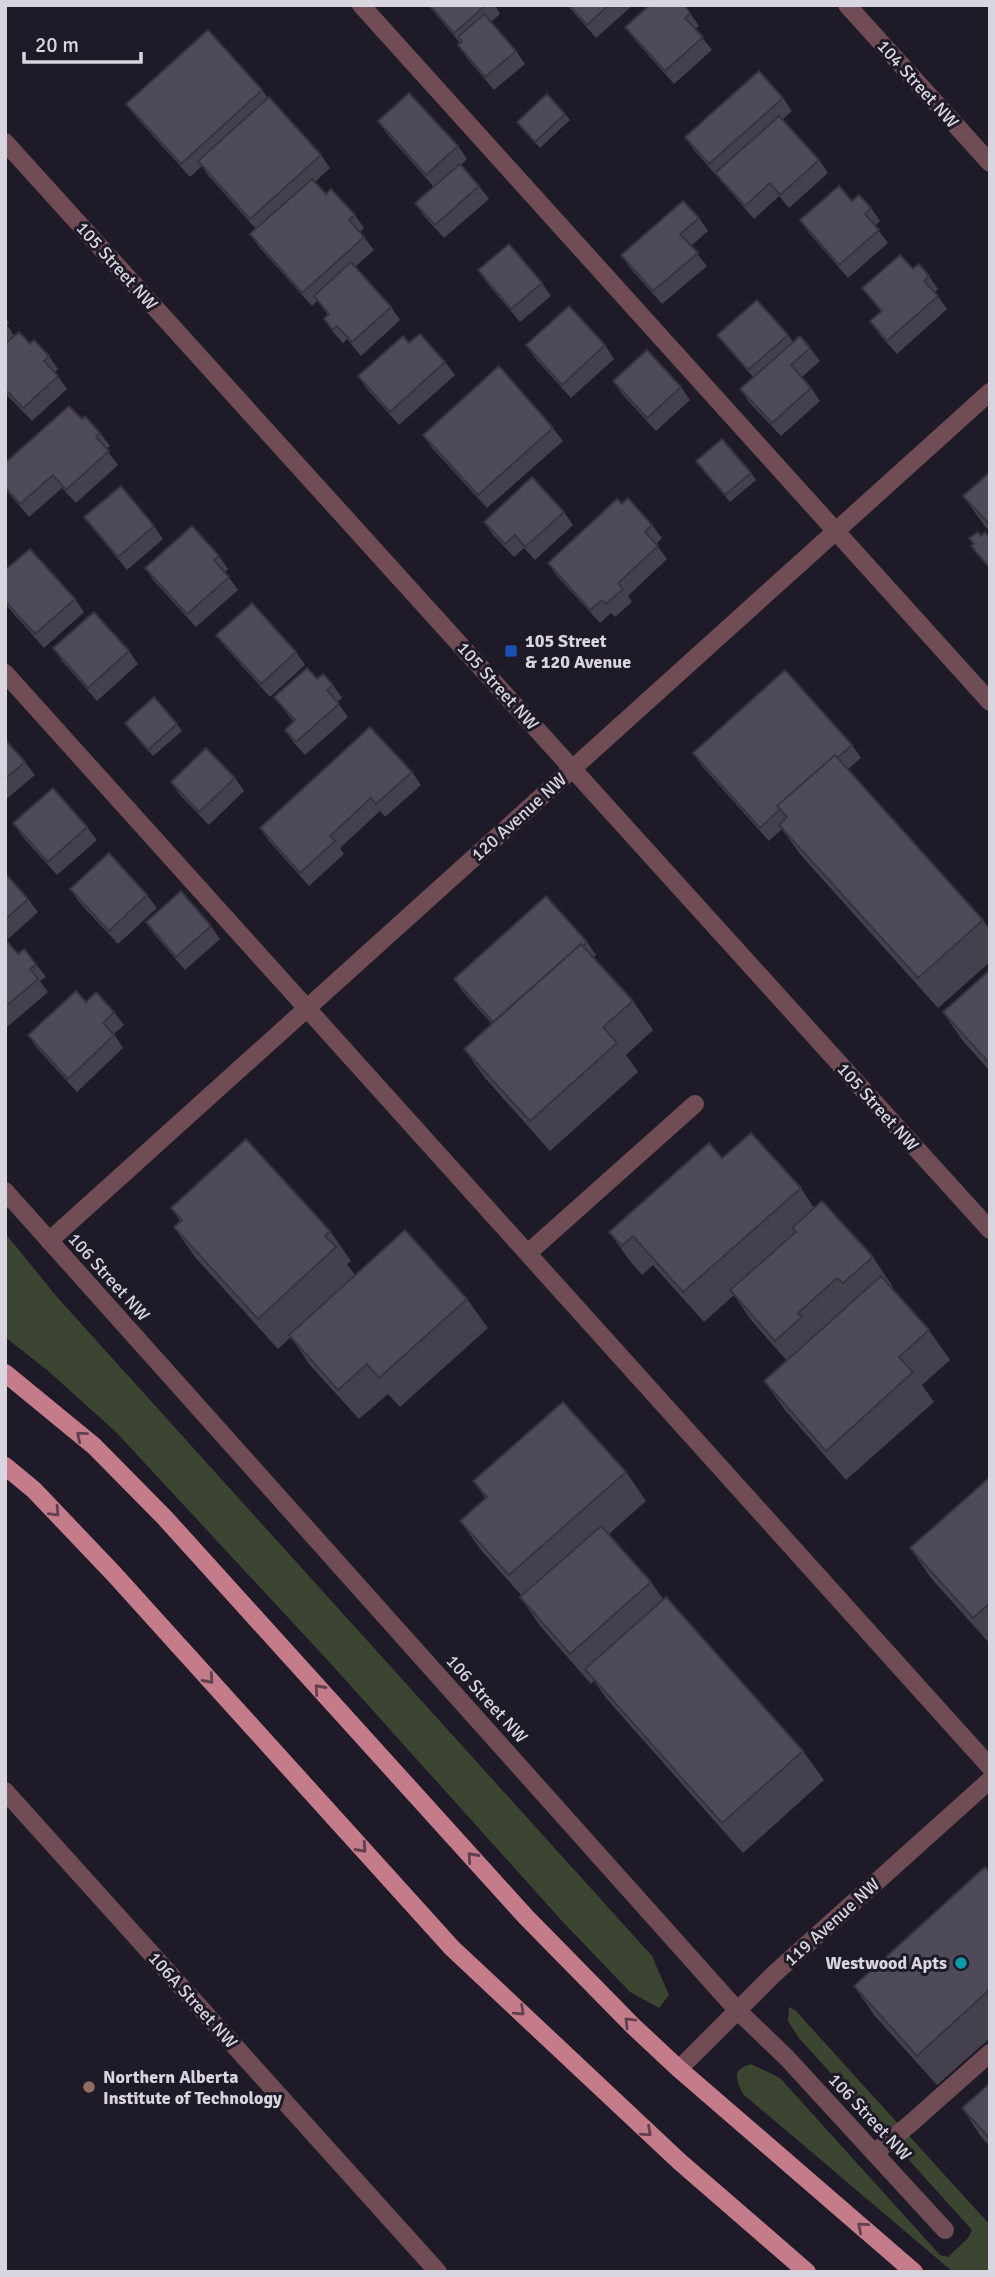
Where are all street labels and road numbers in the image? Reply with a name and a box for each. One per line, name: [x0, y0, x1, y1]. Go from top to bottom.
street label: 104 Street NW: [873, 35, 963, 133]
street label: 105 Street NW: [72, 217, 162, 315]
street label: 105 Street NW: [453, 637, 543, 735]
street label: 120 Avenue NW: [467, 768, 571, 866]
street label: 105 Street NW: [833, 1058, 923, 1156]
street label: 106 Street NW: [64, 1228, 154, 1326]
street label: 106 Street NW: [442, 1650, 532, 1748]
street label: 119 Avenue NW: [780, 1873, 884, 1971]
street label: 106A Street NW: [144, 1947, 242, 2053]
street label: 106 Street NW: [824, 2069, 916, 2165]

